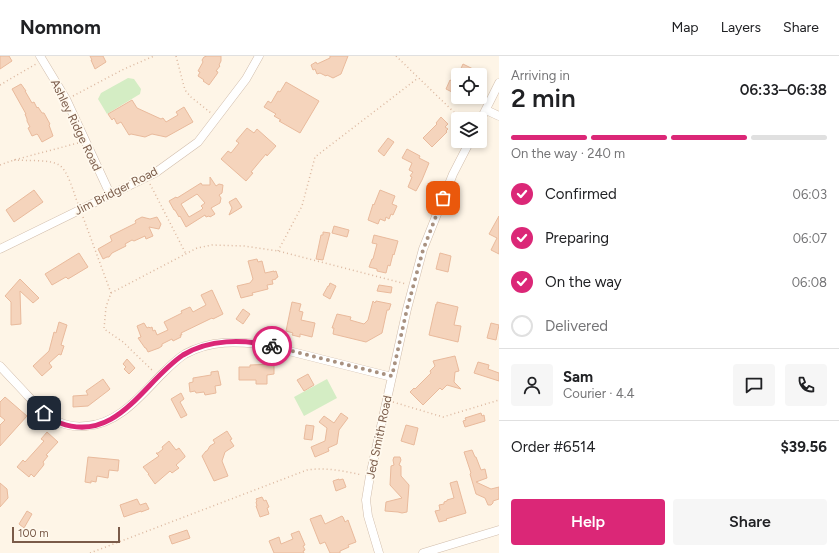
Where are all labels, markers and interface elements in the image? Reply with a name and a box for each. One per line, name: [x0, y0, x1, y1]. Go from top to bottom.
text: Nomnom: [20, 16, 101, 39]
text: Map: [671, 19, 699, 36]
text: Layers: [721, 19, 761, 36]
text: Share: [783, 19, 819, 36]
map controls: [451, 68, 487, 148]
button: locate: [451, 68, 487, 104]
text: Arriving in: [511, 68, 570, 83]
street label: Ashley Ridge Road: [48, 77, 104, 173]
text: 06:33–06:38: [740, 81, 827, 99]
text: 2 min: [511, 82, 576, 114]
button: layers: [451, 112, 487, 148]
text: On the way · 240 m: [511, 146, 625, 161]
street label: Jim Bridger Road: [72, 164, 160, 218]
pin: [426, 181, 460, 215]
icon: check: [511, 183, 533, 205]
text: Confirmed: [545, 185, 617, 203]
icon: bag: [432, 187, 454, 209]
text: 06:03: [793, 187, 827, 202]
icon: check: [511, 227, 533, 249]
text: Preparing: [545, 229, 609, 247]
text: 06:07: [793, 231, 827, 246]
icon: check: [511, 271, 533, 293]
text: On the way: [545, 273, 622, 291]
text: 06:08: [792, 275, 827, 290]
text: Delivered: [545, 317, 608, 335]
courier: [252, 326, 292, 366]
icon: bike: [261, 335, 283, 357]
button: person: [511, 364, 553, 406]
button: chat: [733, 364, 775, 406]
button: phone: [785, 364, 827, 406]
text: Sam: [563, 368, 593, 386]
text: Courier · 4.4: [563, 386, 635, 401]
street label: Jed Smith Road: [363, 394, 395, 480]
pin: [27, 396, 61, 430]
icon: home: [33, 402, 55, 424]
text: Order #6514: [511, 438, 596, 456]
text: $39.56: [781, 438, 827, 456]
button: Help: [511, 499, 665, 545]
button: Share: [673, 499, 827, 545]
scale bar: [12, 525, 120, 544]
text: 100 m: [18, 527, 49, 540]

